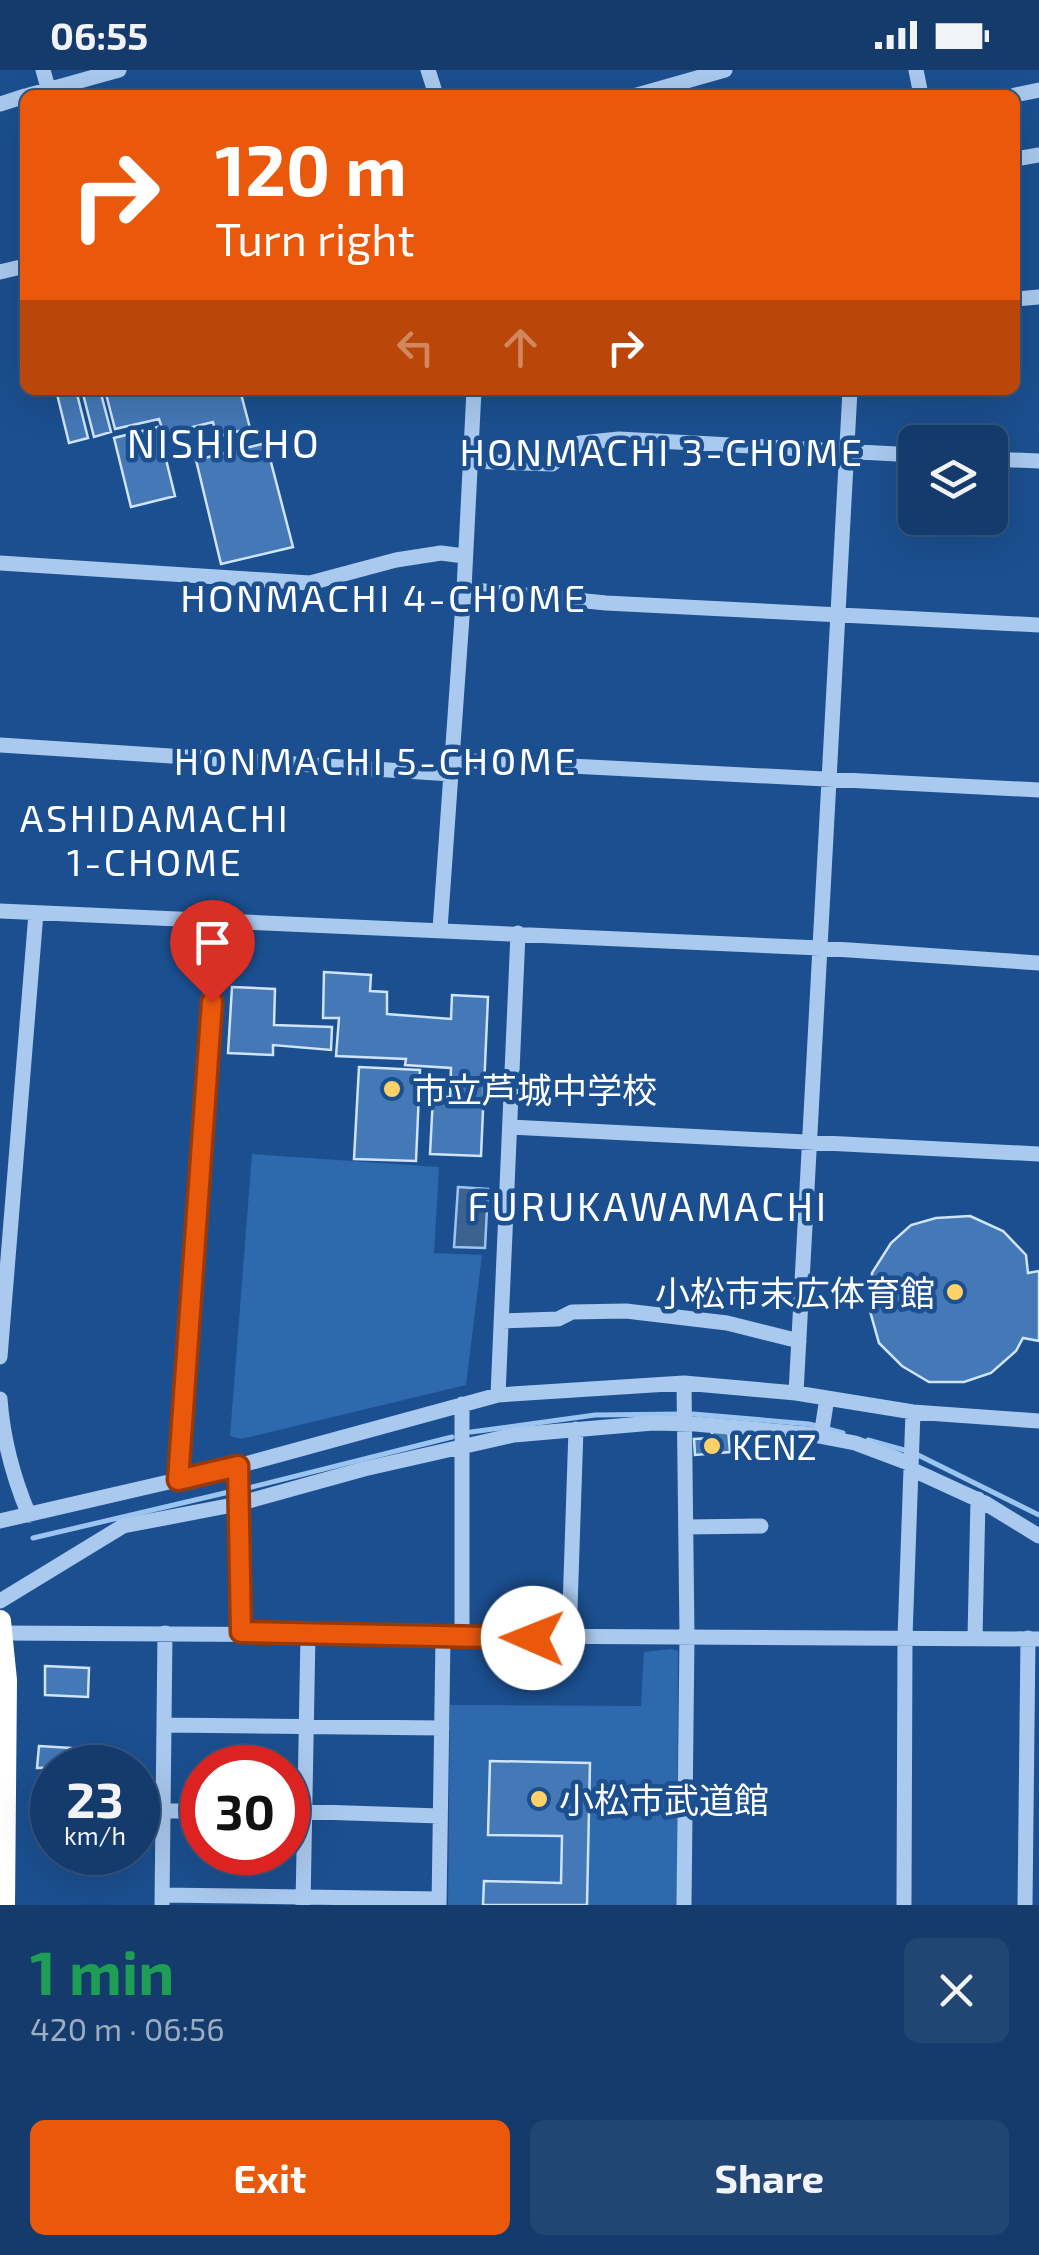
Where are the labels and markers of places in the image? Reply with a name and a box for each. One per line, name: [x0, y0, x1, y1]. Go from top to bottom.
pin: [170, 900, 255, 1003]
place label: 市立芦城中学校: [412, 1068, 657, 1110]
marker: 市立芦城中学校: [381, 1078, 403, 1100]
place label: 小松市末広体育館: [655, 1271, 935, 1313]
marker: 小松市末広体育館: [944, 1281, 966, 1303]
place label: KENZ: [732, 1425, 817, 1467]
marker: KENZ: [701, 1435, 723, 1457]
place label: 小松市武道館: [559, 1778, 769, 1820]
marker: 小松市武道館: [528, 1788, 550, 1810]

